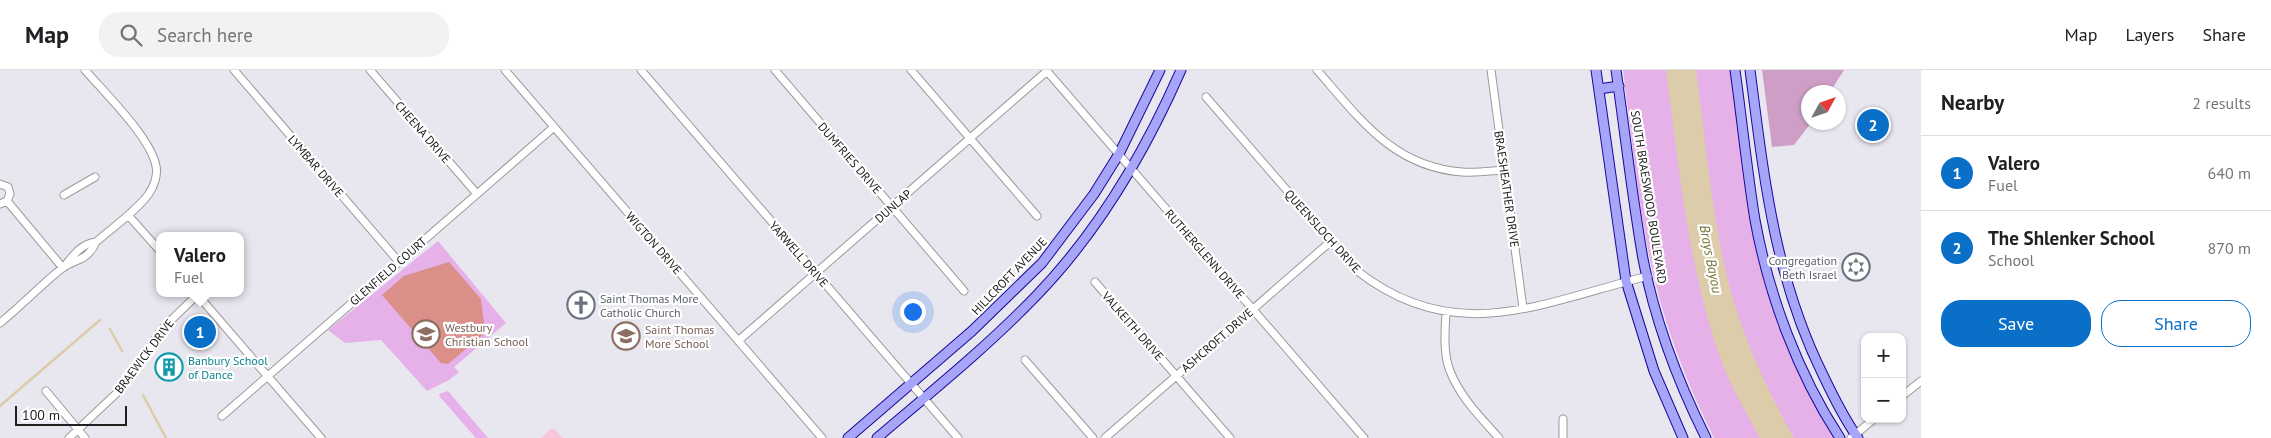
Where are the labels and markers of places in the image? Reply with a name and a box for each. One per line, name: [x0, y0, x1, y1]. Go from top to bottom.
pin: 2: [1857, 106, 1889, 144]
synagogue icon: Congregation Beth Israel: [1841, 252, 1871, 282]
place label: Congregation Beth Israel: [1768, 253, 1837, 282]
church icon: Saint Thomas More Catholic Church: [566, 290, 596, 320]
place label: Saint Thomas More Catholic Church: [600, 291, 699, 320]
pin: 1: [184, 313, 216, 351]
school or university icon: Westbury Christian School: [411, 319, 441, 349]
place label: Westbury Christian School: [445, 320, 529, 349]
school or university icon: Saint Thomas More School: [611, 321, 641, 351]
place label: Saint Thomas More School: [645, 322, 714, 351]
building icon: Banbury School of Dance: [154, 352, 184, 382]
place label: Banbury School of Dance: [188, 353, 268, 382]

